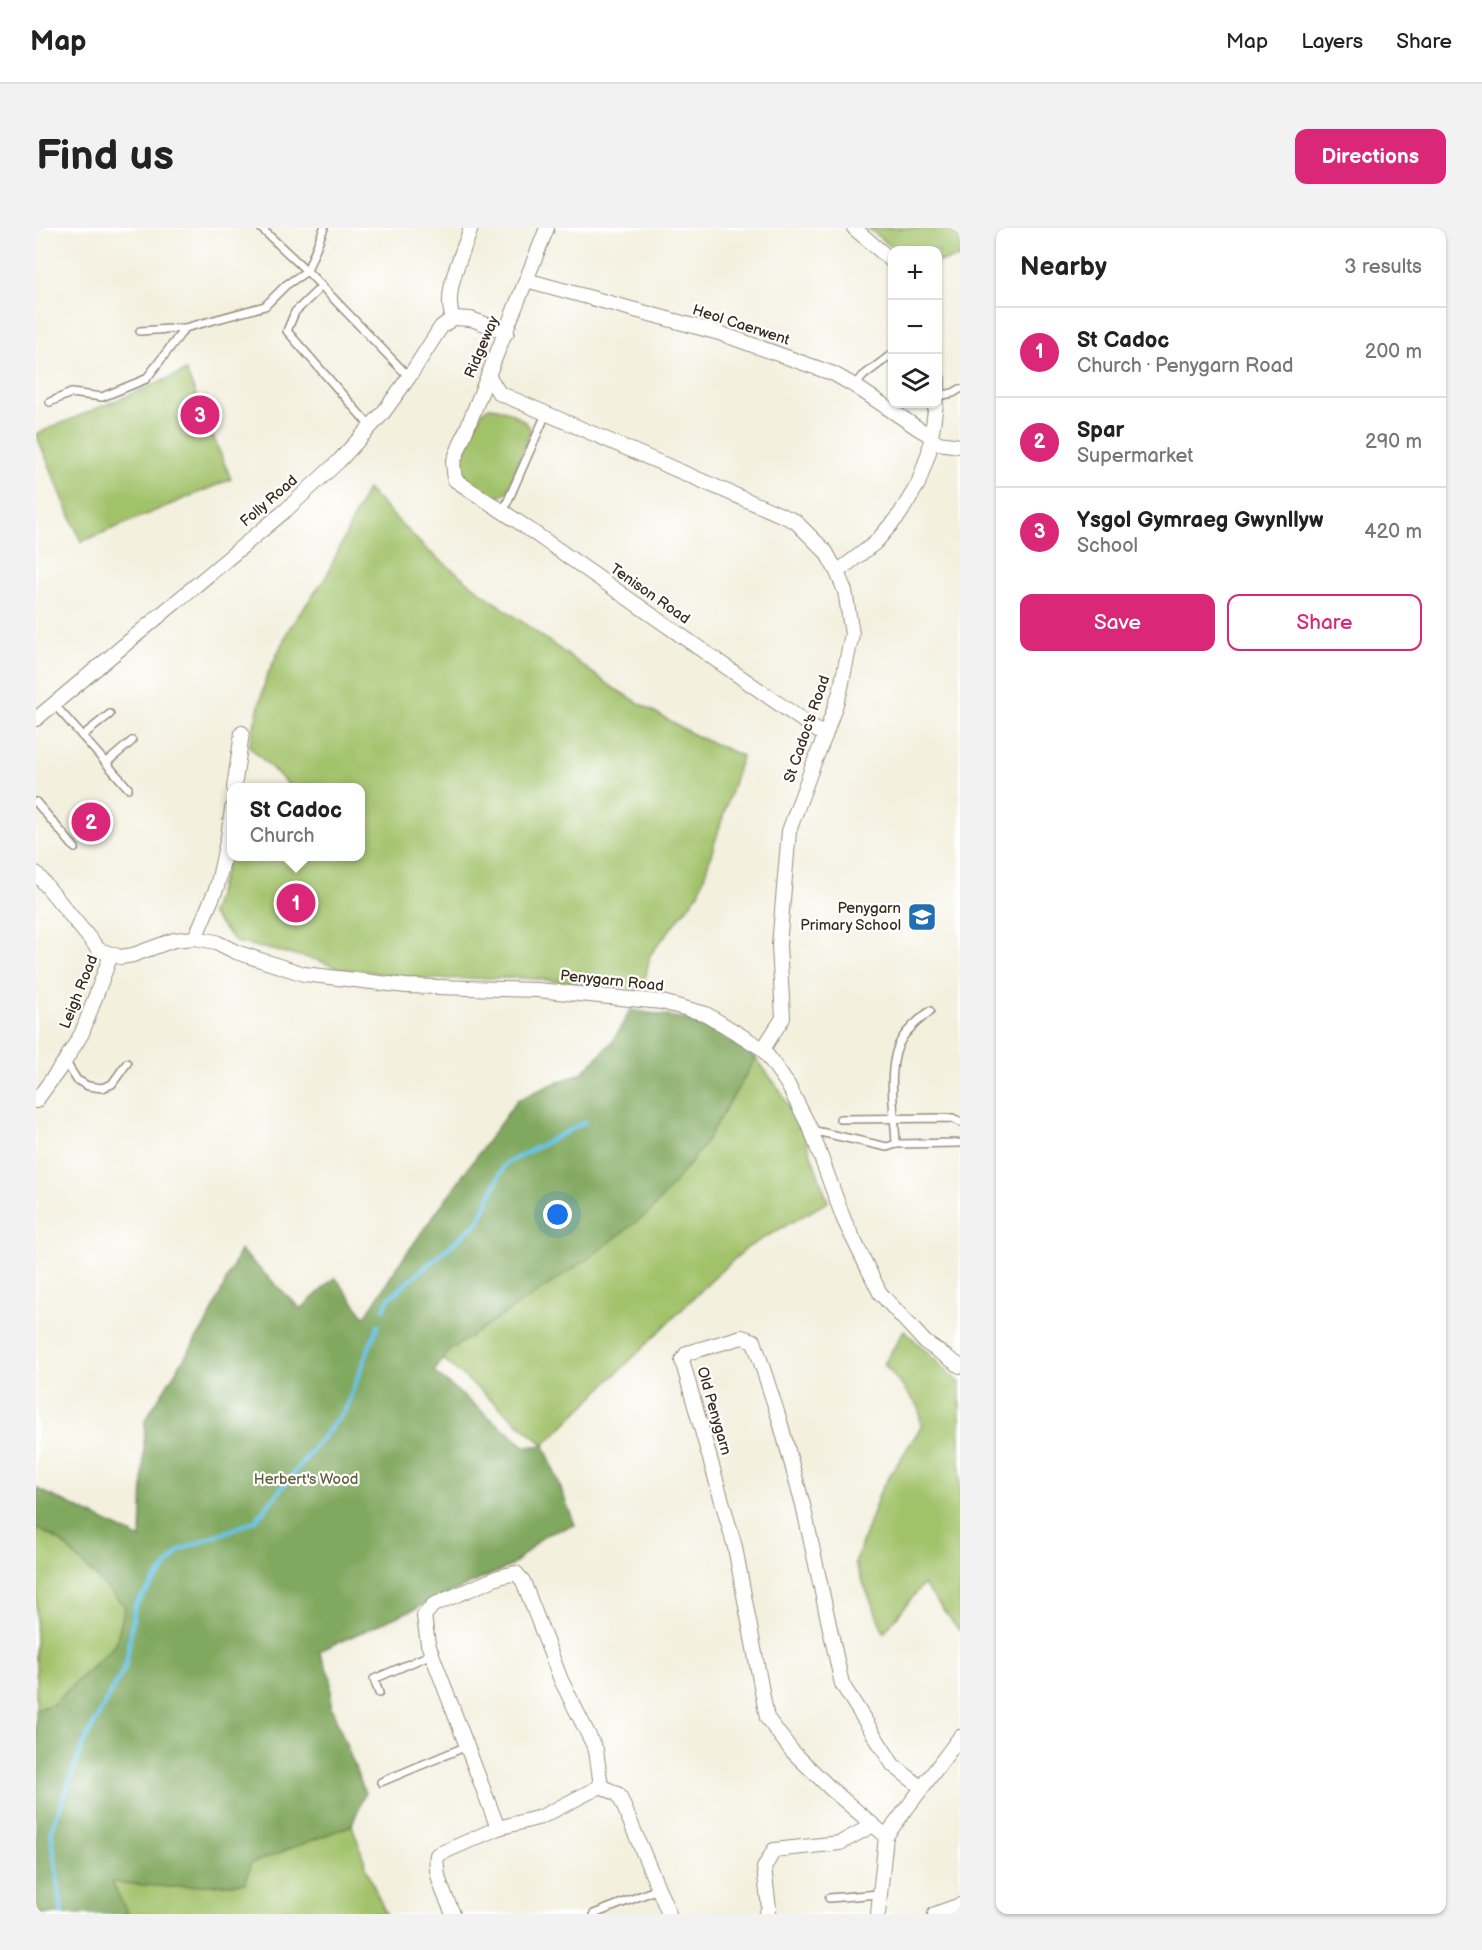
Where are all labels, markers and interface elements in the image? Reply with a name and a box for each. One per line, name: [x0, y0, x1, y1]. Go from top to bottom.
text: Map: [30, 25, 86, 58]
text: Map: [1226, 29, 1268, 54]
text: Layers: [1301, 29, 1363, 54]
text: Share: [1396, 29, 1452, 54]
button: Directions: [1295, 129, 1446, 184]
text: Find us: [36, 131, 174, 182]
map controls: [888, 246, 942, 408]
button: +: [888, 246, 942, 300]
text: Nearby: [1020, 252, 1107, 283]
text: 3 results: [1344, 255, 1422, 279]
street label: Heol Caerwent: [690, 300, 792, 350]
button: −: [888, 300, 942, 354]
street label: Ridgeway: [460, 313, 504, 381]
text: St Cadoc: [1077, 327, 1169, 354]
text: 1: [1035, 340, 1044, 364]
text: 200 m: [1365, 340, 1422, 364]
button: layers: [888, 354, 942, 408]
text: Church · Penygarn Road: [1077, 354, 1293, 378]
pin: 3: [180, 392, 220, 438]
text: Spar: [1077, 417, 1124, 444]
text: 2: [1034, 430, 1045, 454]
text: 290 m: [1365, 430, 1422, 454]
text: Supermarket: [1077, 444, 1193, 468]
street label: Folly Road: [236, 471, 302, 531]
text: Ysgol Gymraeg Gwynllyw: [1077, 507, 1323, 534]
text: 3: [1034, 520, 1045, 544]
text: 420 m: [1364, 520, 1422, 544]
text: School: [1077, 534, 1138, 558]
street label: Tenison Road: [606, 560, 694, 628]
button: Save: [1020, 594, 1215, 651]
button: Share: [1227, 594, 1422, 651]
street label: St Cadoc's Road: [780, 673, 834, 785]
popup: [227, 783, 365, 861]
text: St Cadoc: [250, 797, 342, 824]
pin: 2: [72, 800, 110, 844]
text: Church: [250, 824, 315, 848]
pin: 1: [276, 880, 316, 926]
place label: Penygarn Primary School: [800, 899, 901, 935]
school or university icon: Penygarn Primary School: [906, 901, 938, 933]
street label: Leigh Road: [56, 952, 102, 1032]
street label: Penygarn Road: [559, 966, 665, 996]
your location: [543, 1200, 572, 1229]
street label: Old Penygarn: [692, 1365, 736, 1457]
park label: Herbert's Wood: [254, 1470, 358, 1489]

